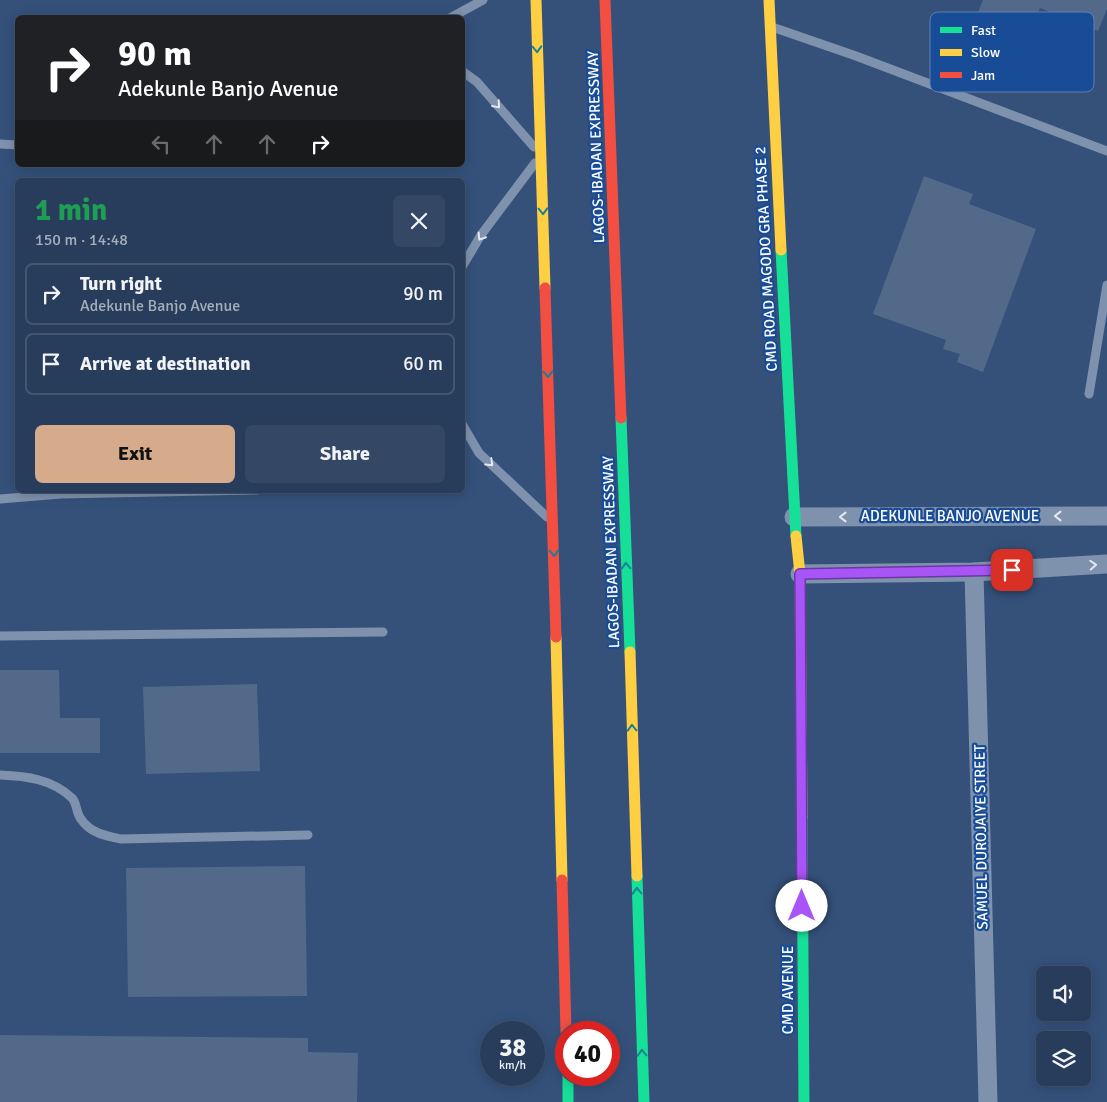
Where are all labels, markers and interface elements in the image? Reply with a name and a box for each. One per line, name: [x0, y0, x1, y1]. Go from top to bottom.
legend: [930, 12, 1094, 92]
text: Fast: [971, 22, 996, 39]
text: 90 m: [118, 32, 192, 75]
icon: right: [35, 35, 100, 100]
text: Slow: [971, 44, 1000, 61]
one-way arrow: [532, 45, 543, 53]
street label: LAGOS-IBADAN EXPRESSWAY: [584, 50, 608, 244]
text: Jam: [971, 67, 995, 84]
text: Adekunle Banjo Avenue: [118, 75, 338, 102]
one-way arrow: [491, 99, 500, 108]
icon: left: [147, 130, 175, 158]
icon: ahead: [200, 130, 228, 158]
icon: ahead: [253, 130, 281, 158]
icon: right: [306, 130, 334, 158]
street label: CMD ROAD MAGODO GRA PHASE 2: [751, 146, 781, 372]
text: 1 min: [35, 192, 107, 229]
button: close: [393, 195, 445, 247]
one-way arrow: [538, 208, 548, 215]
text: 150 m · 14:48: [35, 230, 128, 250]
one-way arrow: [477, 231, 487, 240]
text: Turn right: [80, 272, 162, 296]
icon: right: [37, 280, 65, 308]
text: 90 m: [403, 282, 443, 306]
text: Adekunle Banjo Avenue: [80, 296, 240, 316]
icon: arrive: [37, 350, 65, 378]
text: Arrive at destination: [80, 352, 251, 376]
text: 60 m: [403, 352, 443, 376]
one-way arrow: [543, 370, 553, 378]
button: Exit: [35, 425, 235, 483]
button: Share: [245, 425, 445, 483]
street label: LAGOS-IBADAN EXPRESSWAY: [599, 455, 623, 649]
one-way arrow: [484, 458, 493, 467]
street label: ADEKUNLE BANJO AVENUE: [861, 507, 1039, 525]
one-way arrow: [1054, 511, 1062, 521]
one-way arrow: [839, 512, 847, 522]
pin: [991, 549, 1033, 591]
one-way arrow: [548, 550, 559, 558]
icon: arrive: [998, 556, 1026, 584]
one-way arrow: [1090, 560, 1098, 570]
one-way arrow: [621, 562, 632, 570]
one-way arrow: [627, 724, 637, 732]
street label: SAMUEL DUROJAIYE STREET: [970, 744, 992, 930]
position arrow: [775, 879, 827, 931]
one-way arrow: [632, 887, 642, 894]
street label: CMD AVENUE: [779, 946, 797, 1034]
map controls: [1036, 966, 1091, 1086]
button: sound: [1036, 966, 1091, 1021]
speed limit sign: 40: [555, 1021, 620, 1086]
button: layers: [1036, 1031, 1091, 1086]
text: 38: [499, 1032, 526, 1063]
one-way arrow: [637, 1049, 648, 1057]
text: km/h: [499, 1058, 526, 1073]

